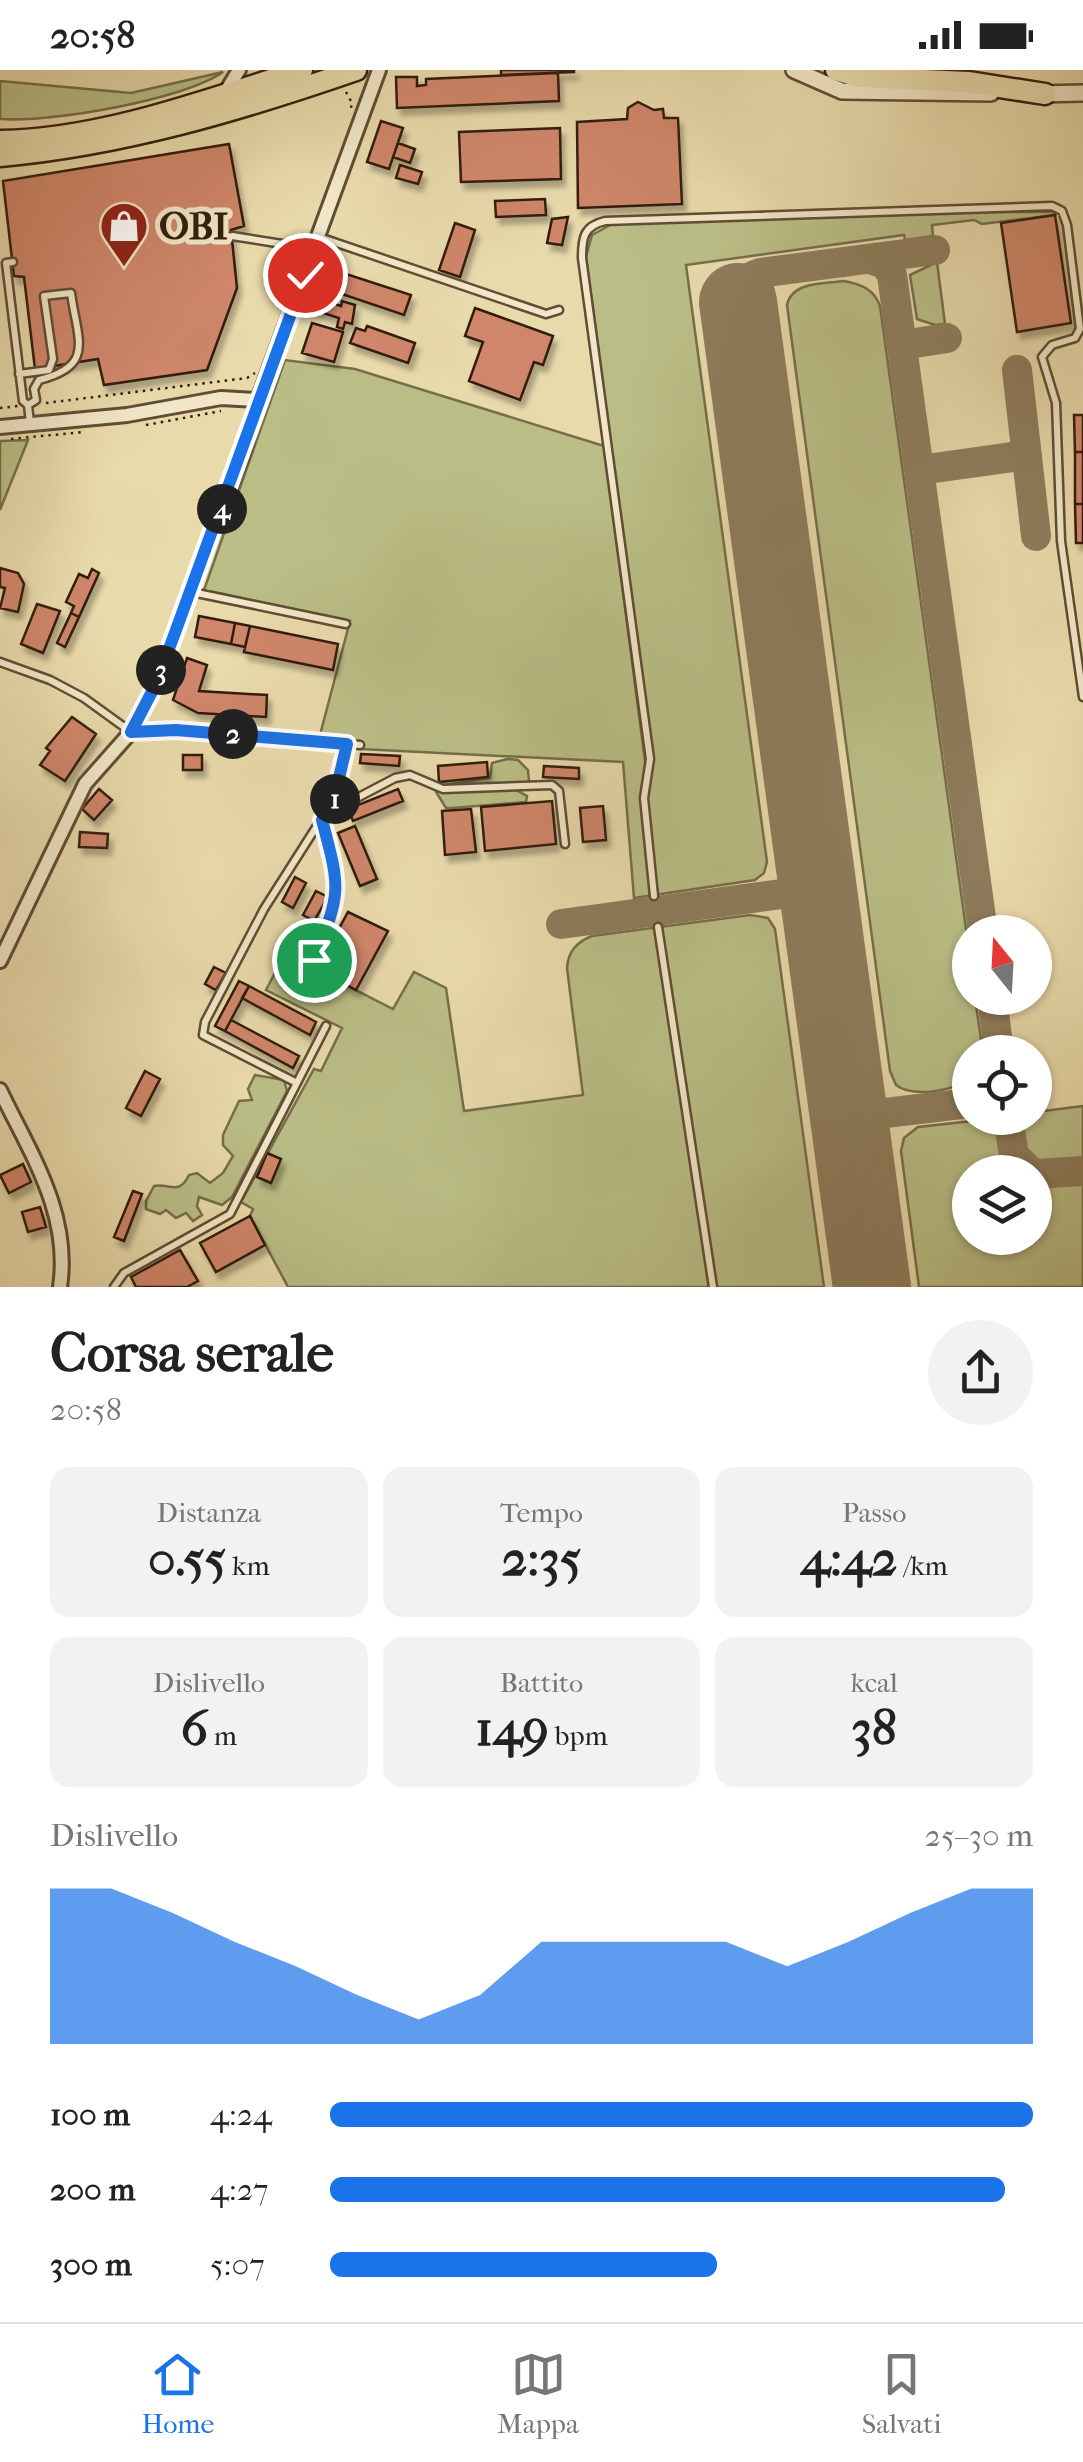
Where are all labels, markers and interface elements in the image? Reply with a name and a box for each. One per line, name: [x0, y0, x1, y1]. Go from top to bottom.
text: 20:58: [50, 13, 135, 58]
shop icon: OBI: [98, 200, 150, 268]
place label: OBI: [159, 204, 228, 249]
pin: [263, 233, 348, 318]
icon: check: [278, 248, 333, 303]
pin: 4: [197, 484, 247, 534]
text: 4: [214, 492, 230, 525]
pin: 3: [136, 645, 186, 695]
text: 3: [155, 653, 167, 686]
pin: 2: [208, 709, 258, 759]
text: 2: [226, 717, 240, 750]
pin: 1: [310, 774, 360, 824]
text: 1: [330, 782, 340, 815]
north arrow: [952, 915, 1052, 1015]
map controls: [952, 915, 1052, 1255]
pin: [272, 918, 357, 1003]
icon: arrive: [287, 933, 342, 988]
button: locate: [952, 1035, 1052, 1135]
button: layers: [952, 1155, 1052, 1255]
button: share: [928, 1320, 1033, 1425]
text: Corsa serale: [50, 1321, 334, 1385]
text: 20:58: [50, 1391, 122, 1428]
text: Distanza: [157, 1496, 261, 1529]
text: Tempo: [500, 1496, 583, 1529]
text: Passo: [842, 1496, 906, 1529]
text: 0.55: [148, 1529, 226, 1588]
text: 2:35: [502, 1529, 581, 1588]
text: 4:42: [800, 1529, 897, 1588]
text: km: [226, 1549, 270, 1582]
text: /km: [897, 1549, 948, 1582]
text: Dislivello: [153, 1666, 265, 1699]
text: Battito: [500, 1666, 583, 1699]
text: kcal: [851, 1666, 898, 1699]
text: 6: [181, 1699, 208, 1758]
text: 149: [475, 1699, 549, 1758]
text: 38: [851, 1699, 897, 1758]
text: m: [208, 1719, 237, 1752]
text: bpm: [549, 1719, 608, 1752]
text: Dislivello: [50, 1817, 178, 1854]
text: 25–30 m: [925, 1817, 1033, 1854]
text: 100 m: [50, 2096, 130, 2133]
text: 4:24: [210, 2096, 272, 2133]
text: 200 m: [50, 2171, 135, 2208]
text: 4:27: [210, 2171, 269, 2208]
text: 300 m: [50, 2246, 132, 2283]
text: 5:07: [210, 2246, 265, 2283]
tab: Home: [141, 2347, 214, 2440]
tab: Mappa: [497, 2347, 579, 2440]
tab: Salvati: [862, 2347, 942, 2440]

